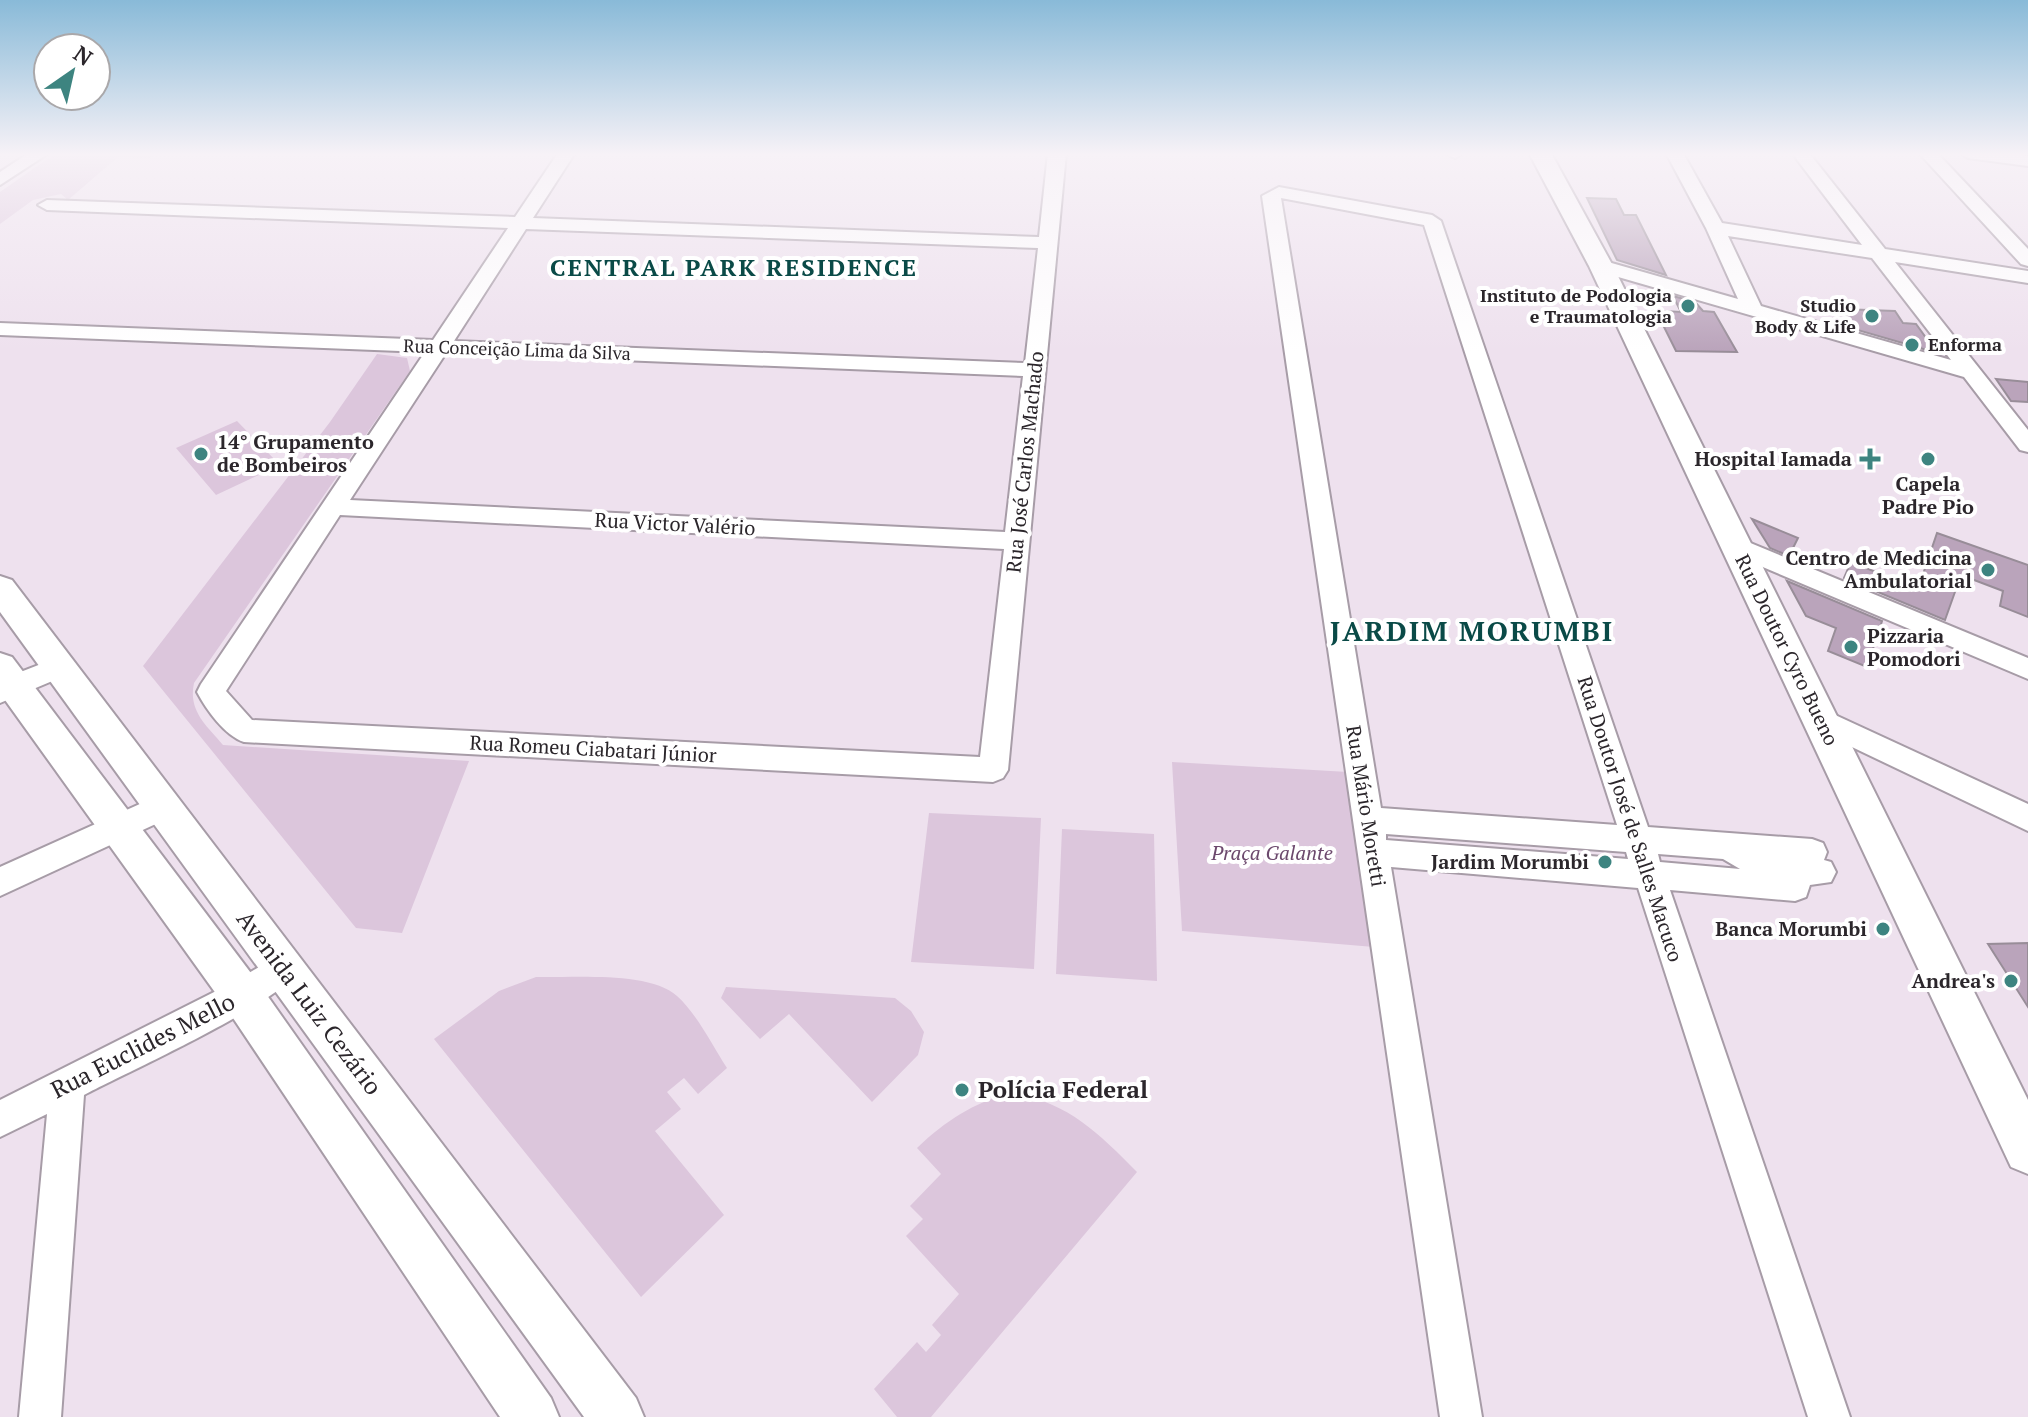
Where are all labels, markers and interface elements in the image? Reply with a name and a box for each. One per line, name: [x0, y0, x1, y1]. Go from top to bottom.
north arrow: [32, 32, 112, 112]
text: N: [68, 38, 99, 72]
district label: CENTRAL PARK RESIDENCE: [550, 251, 918, 283]
place label: Instituto de Podologia e Traumatologia: [1480, 283, 1672, 328]
place label: Studio Body & Life: [1755, 293, 1856, 338]
marker: Instituto de Podologia e Traumatologia: [1679, 297, 1697, 315]
marker: Studio Body & Life: [1863, 307, 1881, 325]
place label: Enforma: [1928, 332, 2002, 356]
street label: Rua Conceição Lima da Silva: [403, 333, 631, 365]
marker: Enforma: [1903, 336, 1921, 354]
street label: Rua José Carlos Machado: [999, 350, 1050, 574]
place label: 14° Grupamento de Bombeiros: [217, 428, 374, 478]
marker: 14° Grupamento de Bombeiros: [192, 445, 210, 463]
place label: Hospital Iamada: [1694, 445, 1852, 472]
marker: Hospital Iamada: [1859, 448, 1881, 470]
marker: Capela Padre Pio: [1919, 450, 1937, 468]
place label: Capela Padre Pio: [1882, 470, 1974, 520]
street label: Rua Victor Valério: [594, 506, 756, 541]
place label: Centro de Medicina Ambulatorial: [1785, 544, 1972, 594]
street label: Rua Doutor Cyro Bueno: [1729, 550, 1846, 750]
marker: Centro de Medicina Ambulatorial: [1979, 561, 1997, 579]
district label: JARDIM MORUMBI: [1330, 612, 1614, 649]
place label: Pizzaria Pomodori: [1867, 622, 1961, 672]
marker: Pizzaria Pomodori: [1842, 638, 1860, 656]
street label: Rua Doutor José de Salles Macuco: [1571, 672, 1690, 965]
street label: Rua Mário Moretti: [1340, 723, 1393, 889]
street label: Rua Romeu Ciabatari Júnior: [469, 729, 718, 768]
park label: Praça Galante: [1210, 839, 1333, 866]
place label: Jardim Morumbi: [1431, 848, 1589, 875]
marker: Jardim Morumbi: [1596, 853, 1614, 871]
street label: Avenida Luiz Cezário: [230, 904, 390, 1101]
place label: Banca Morumbi: [1715, 915, 1867, 942]
marker: Banca Morumbi: [1874, 920, 1892, 938]
place label: Andrea's: [1912, 967, 1995, 994]
marker: Andrea's: [2002, 972, 2020, 990]
street label: Rua Euclides Mello: [45, 985, 240, 1105]
place label: Polícia Federal: [978, 1073, 1148, 1105]
marker: Polícia Federal: [953, 1081, 971, 1099]

